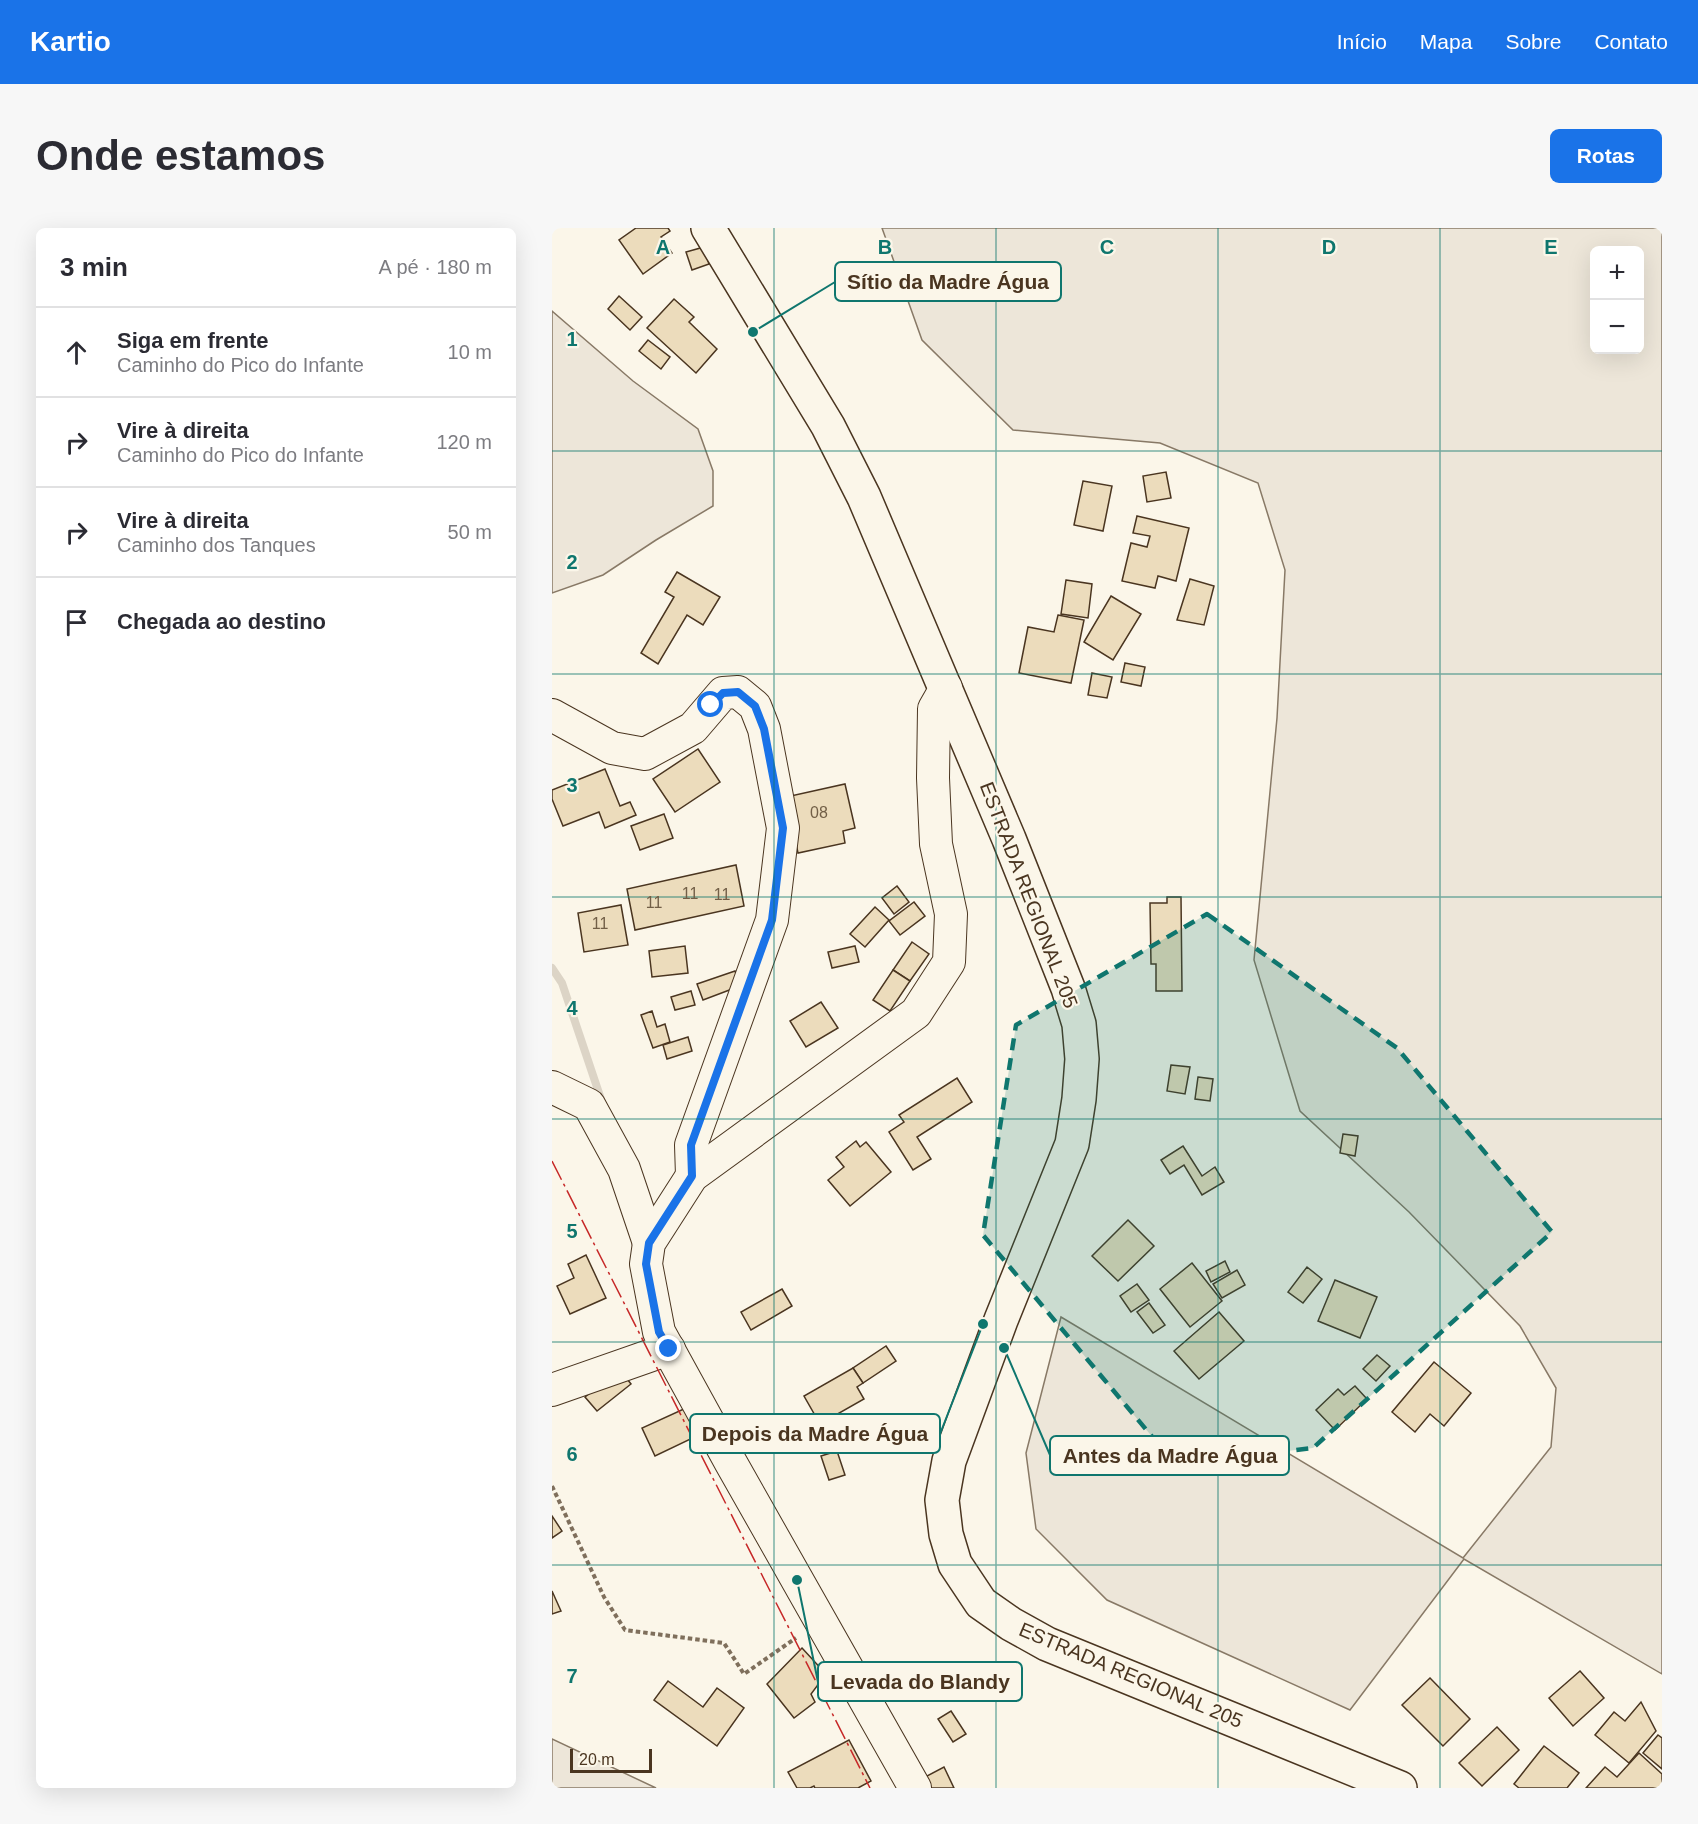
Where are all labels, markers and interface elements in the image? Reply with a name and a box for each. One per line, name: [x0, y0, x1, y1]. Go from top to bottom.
text: Kartio: [30, 26, 111, 57]
text: Início: [1337, 30, 1387, 53]
text: Mapa: [1420, 30, 1472, 53]
text: Sobre: [1505, 30, 1561, 53]
text: Contato: [1594, 30, 1668, 53]
button: Rotas: [1550, 129, 1662, 183]
text: Onde estamos: [36, 132, 325, 179]
text: A: [656, 236, 670, 258]
text: B: [878, 236, 892, 258]
text: C: [1100, 236, 1114, 258]
text: D: [1322, 236, 1336, 258]
text: E: [1544, 236, 1558, 258]
map controls: [1590, 246, 1644, 354]
button: +: [1590, 246, 1644, 300]
text: 3 min: [60, 252, 128, 282]
text: A pé · 180 m: [379, 256, 492, 278]
callout: Sítio da Madre Água: [835, 262, 1061, 301]
text: Sítio da Madre Água: [847, 270, 1049, 293]
button: −: [1590, 300, 1644, 354]
text: Siga em frente: [117, 328, 269, 353]
text: 1: [566, 328, 578, 350]
icon: ahead: [60, 336, 93, 369]
text: 10 m: [448, 341, 492, 363]
text: Caminho do Pico do Infante: [117, 354, 364, 376]
text: Vire à direita: [117, 418, 249, 443]
icon: right: [60, 426, 93, 459]
text: 120 m: [436, 431, 492, 453]
text: Caminho do Pico do Infante: [117, 444, 364, 466]
text: Vire à direita: [117, 508, 249, 533]
icon: right: [60, 516, 93, 549]
text: 50 m: [448, 521, 492, 543]
text: Caminho dos Tanques: [117, 534, 316, 556]
text: 2: [566, 551, 578, 573]
icon: arrive: [60, 606, 93, 639]
text: Chegada ao destino: [117, 609, 326, 634]
route start: [697, 691, 723, 717]
text: 3: [566, 774, 578, 796]
street label: ESTRADA REGIONAL 205: [976, 779, 1082, 1011]
house number: 08: [810, 804, 828, 821]
house number: 11: [682, 885, 698, 902]
house number: 11: [714, 886, 730, 903]
house number: 11: [646, 894, 662, 911]
house number: 11: [592, 915, 608, 932]
text: 4: [566, 997, 578, 1019]
text: 5: [566, 1220, 578, 1242]
route end: [655, 1335, 681, 1361]
callout: Depois da Madre Água: [690, 1414, 940, 1453]
text: Depois da Madre Água: [702, 1422, 929, 1445]
callout: Antes da Madre Água: [1050, 1436, 1289, 1475]
text: 6: [566, 1443, 578, 1465]
text: Antes da Madre Água: [1063, 1444, 1278, 1467]
street label: ESTRADA REGIONAL 205: [1016, 1618, 1246, 1732]
callout: Levada do Blandy: [818, 1662, 1022, 1701]
text: 7: [566, 1665, 578, 1687]
text: Levada do Blandy: [830, 1670, 1010, 1693]
scale bar: [570, 1746, 652, 1774]
text: 20 m: [579, 1751, 615, 1768]

